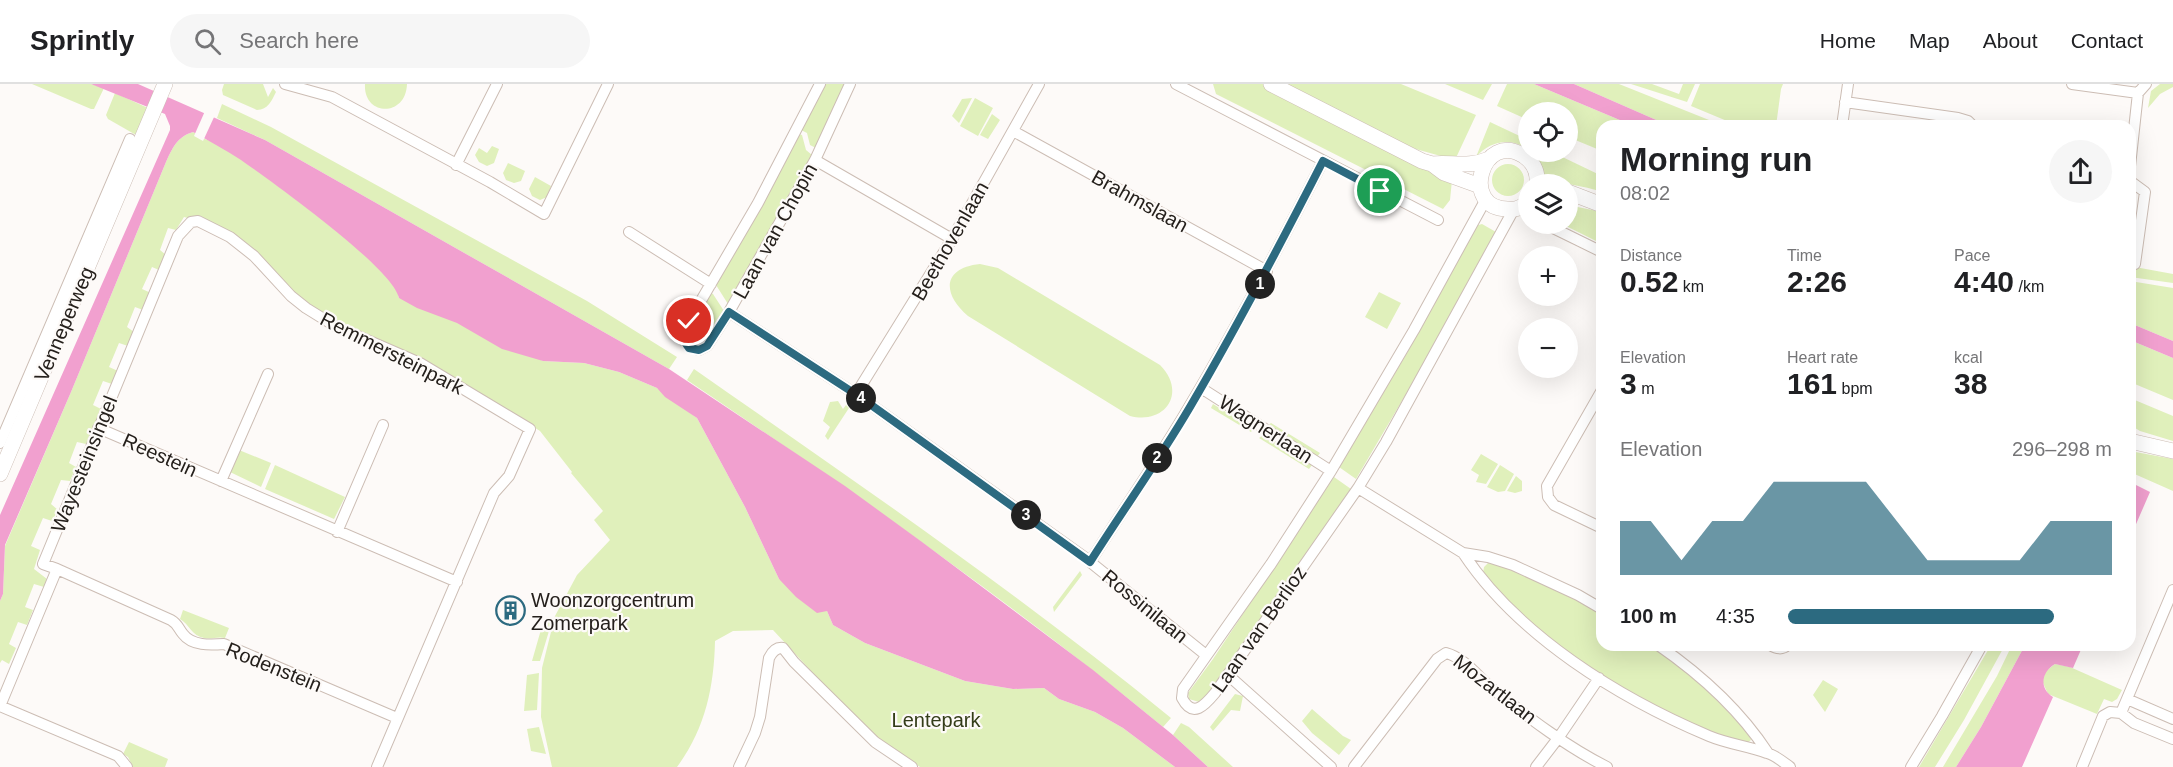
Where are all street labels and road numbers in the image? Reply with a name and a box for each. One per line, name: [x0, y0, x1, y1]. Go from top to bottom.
street label: Laan van Chopin: [729, 160, 821, 302]
street label: Brahmslaan: [1088, 166, 1192, 236]
street label: Beethovenlaan: [907, 178, 993, 304]
street label: Venneperweg: [30, 263, 98, 385]
street label: Remmersteinpark: [317, 307, 468, 399]
street label: Wagnerlaan: [1215, 391, 1317, 467]
street label: Wayesteinsingel: [47, 393, 121, 535]
street label: Reestein: [119, 429, 201, 481]
street label: Laan van Berlioz: [1207, 562, 1311, 696]
street label: Rossinilaan: [1098, 565, 1192, 647]
street label: Rodenstein: [223, 638, 325, 696]
street label: Mozartlaan: [1449, 650, 1541, 728]

